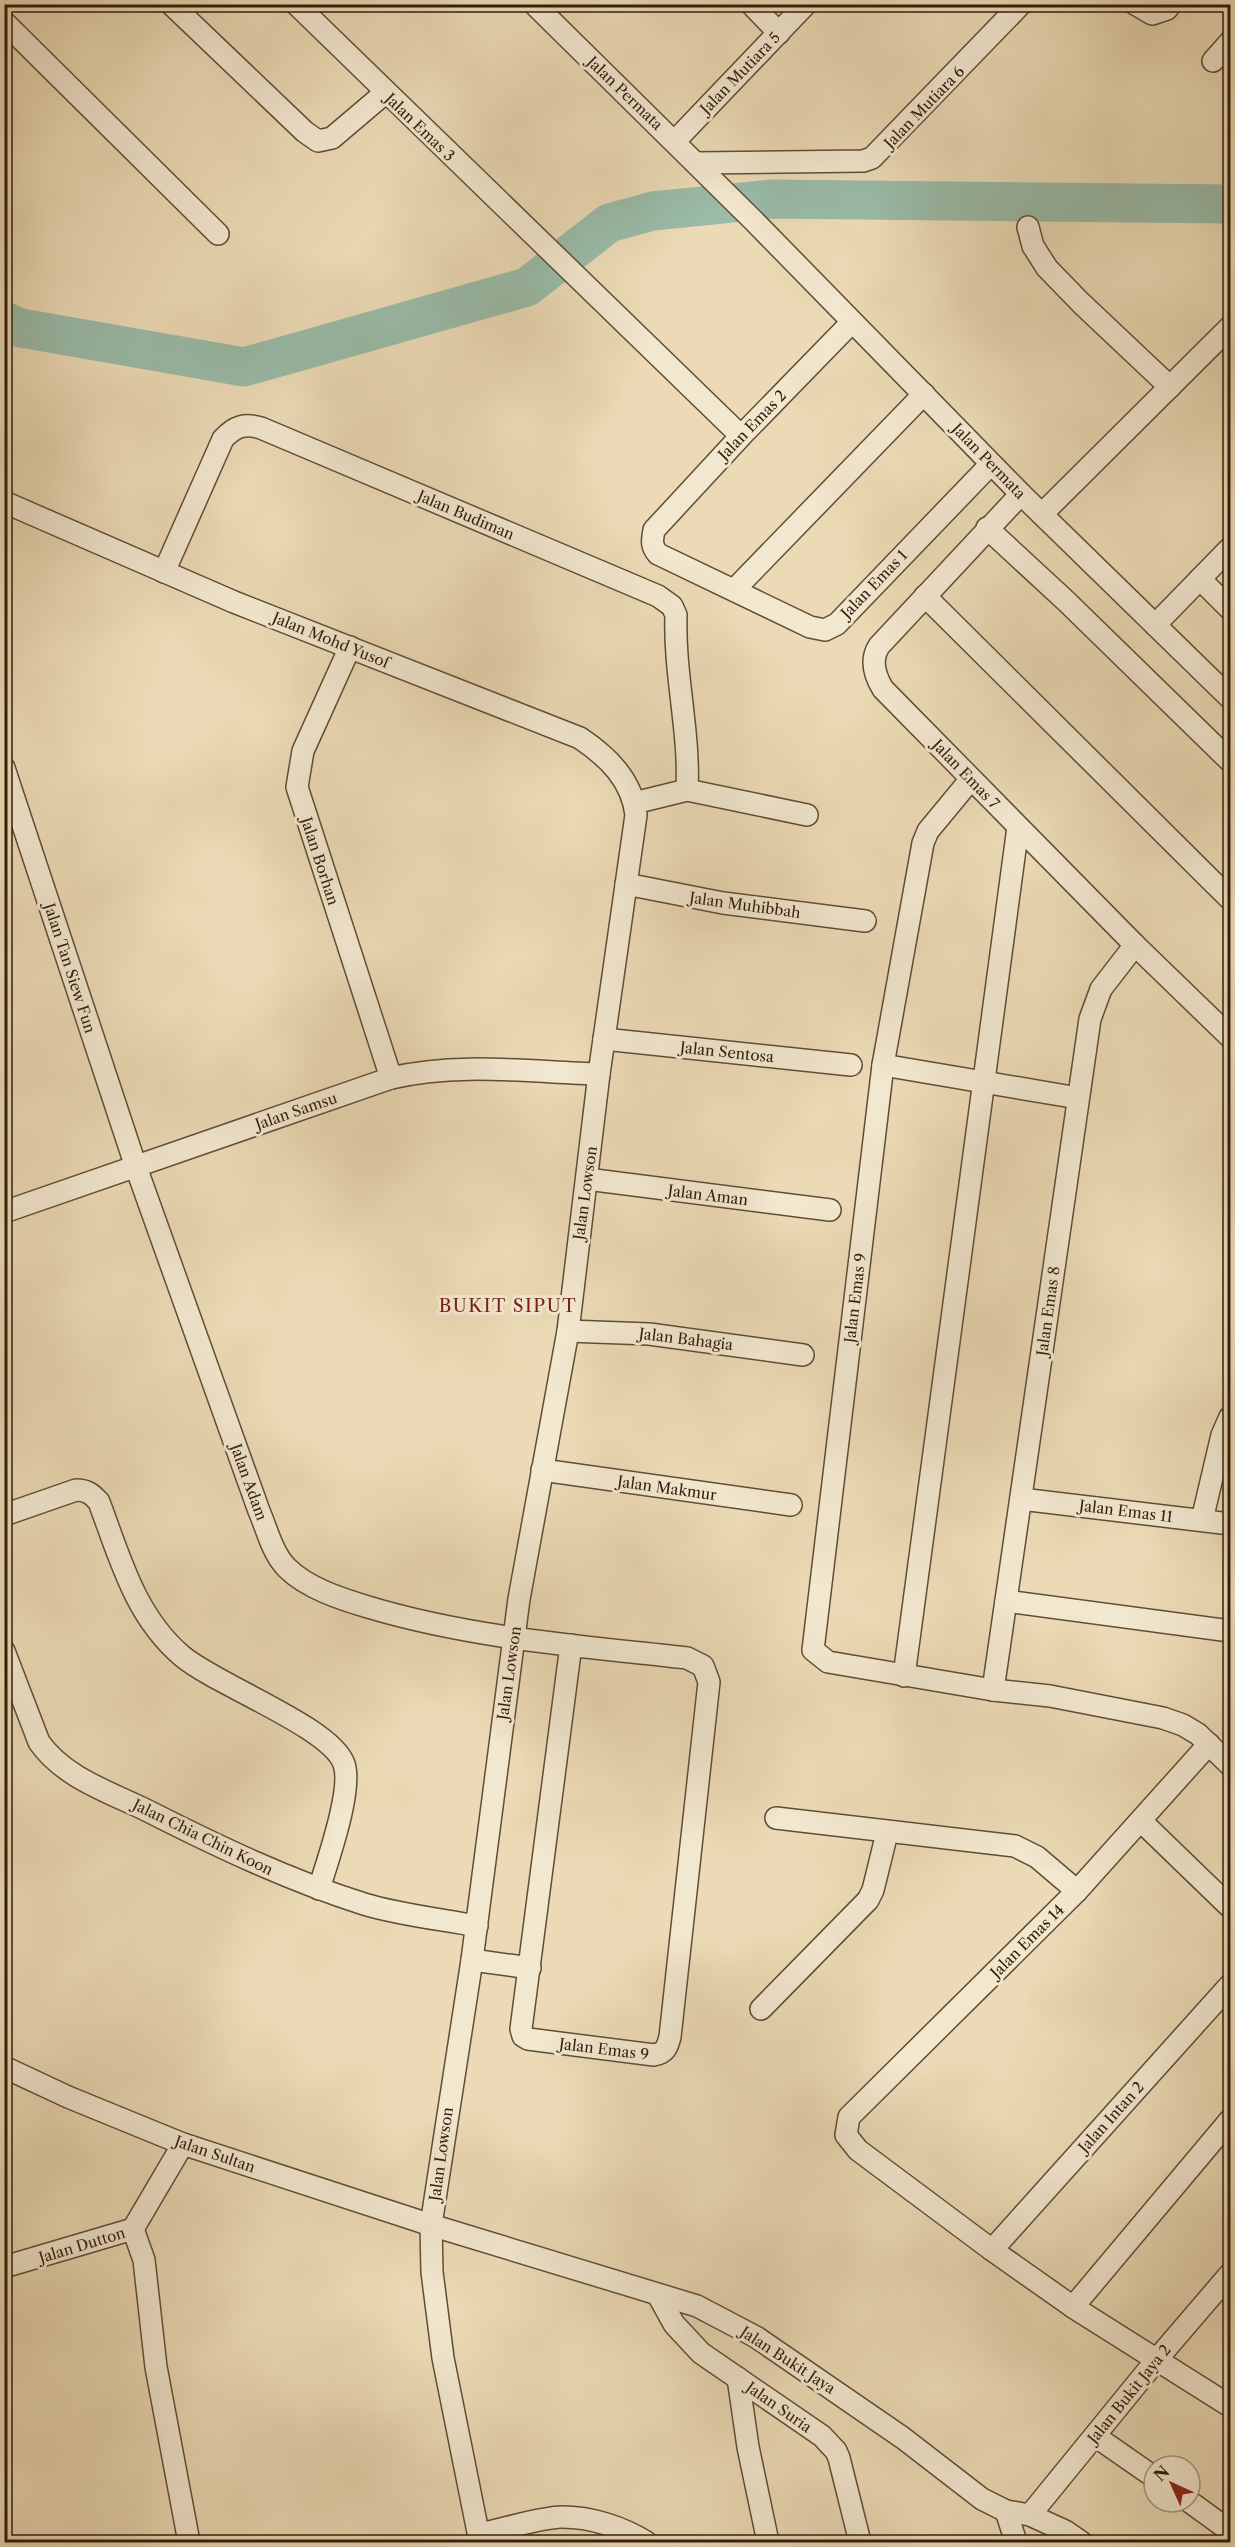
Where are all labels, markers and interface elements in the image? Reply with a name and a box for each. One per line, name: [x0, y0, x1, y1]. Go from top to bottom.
street label: Jalan Mutiara 5: [695, 28, 784, 119]
street label: Jalan Permata: [582, 51, 667, 134]
street label: Jalan Mutiara 6: [878, 62, 968, 154]
street label: Jalan Emas 3: [380, 88, 459, 165]
street label: Jalan Emas 2: [712, 386, 790, 465]
street label: Jalan Permata: [947, 418, 1030, 503]
street label: Jalan Budiman: [413, 485, 518, 544]
street label: Jalan Emas 1: [835, 545, 912, 624]
street label: Jalan Mohd Yusof: [268, 607, 394, 673]
street label: Jalan Emas 7: [927, 734, 1004, 813]
street label: Jalan Borhan: [296, 813, 343, 908]
street label: Jalan Muhibbah: [686, 887, 803, 922]
street label: Jalan Tan Siew Fun: [39, 899, 100, 1036]
street label: Jalan Sentosa: [677, 1037, 775, 1066]
street label: Jalan Samsu: [251, 1088, 339, 1135]
street label: Jalan Lowson: [569, 1144, 601, 1243]
street label: Jalan Aman: [665, 1180, 750, 1209]
street label: Jalan Emas 9: [840, 1252, 870, 1346]
street label: Jalan Emas 8: [1032, 1265, 1064, 1359]
district label: BUKIT SIPUT: [439, 1295, 577, 1317]
street label: Jalan Bahagia: [636, 1324, 734, 1354]
street label: Jalan Adam: [226, 1439, 272, 1523]
street label: Jalan Makmur: [614, 1471, 718, 1504]
street label: Jalan Emas 11: [1076, 1496, 1175, 1526]
street label: Jalan Lowson: [493, 1624, 525, 1723]
street label: Jalan Chia Chin Koon: [128, 1794, 277, 1880]
street label: Jalan Emas 14: [985, 1900, 1068, 1983]
street label: Jalan Emas 9: [556, 2034, 650, 2064]
street label: Jalan Intan 2: [1073, 2078, 1148, 2158]
street label: Jalan Lowson: [425, 2105, 457, 2204]
street label: Jalan Sultan: [170, 2131, 258, 2177]
street label: Jalan Dutton: [35, 2223, 128, 2268]
street label: Jalan Bukit Jaya: [735, 2321, 839, 2398]
street label: Jalan Bukit Jaya 2: [1082, 2341, 1175, 2449]
street label: Jalan Suria: [741, 2376, 816, 2437]
north arrow: [1142, 2454, 1202, 2514]
text: N: [1149, 2461, 1173, 2485]

